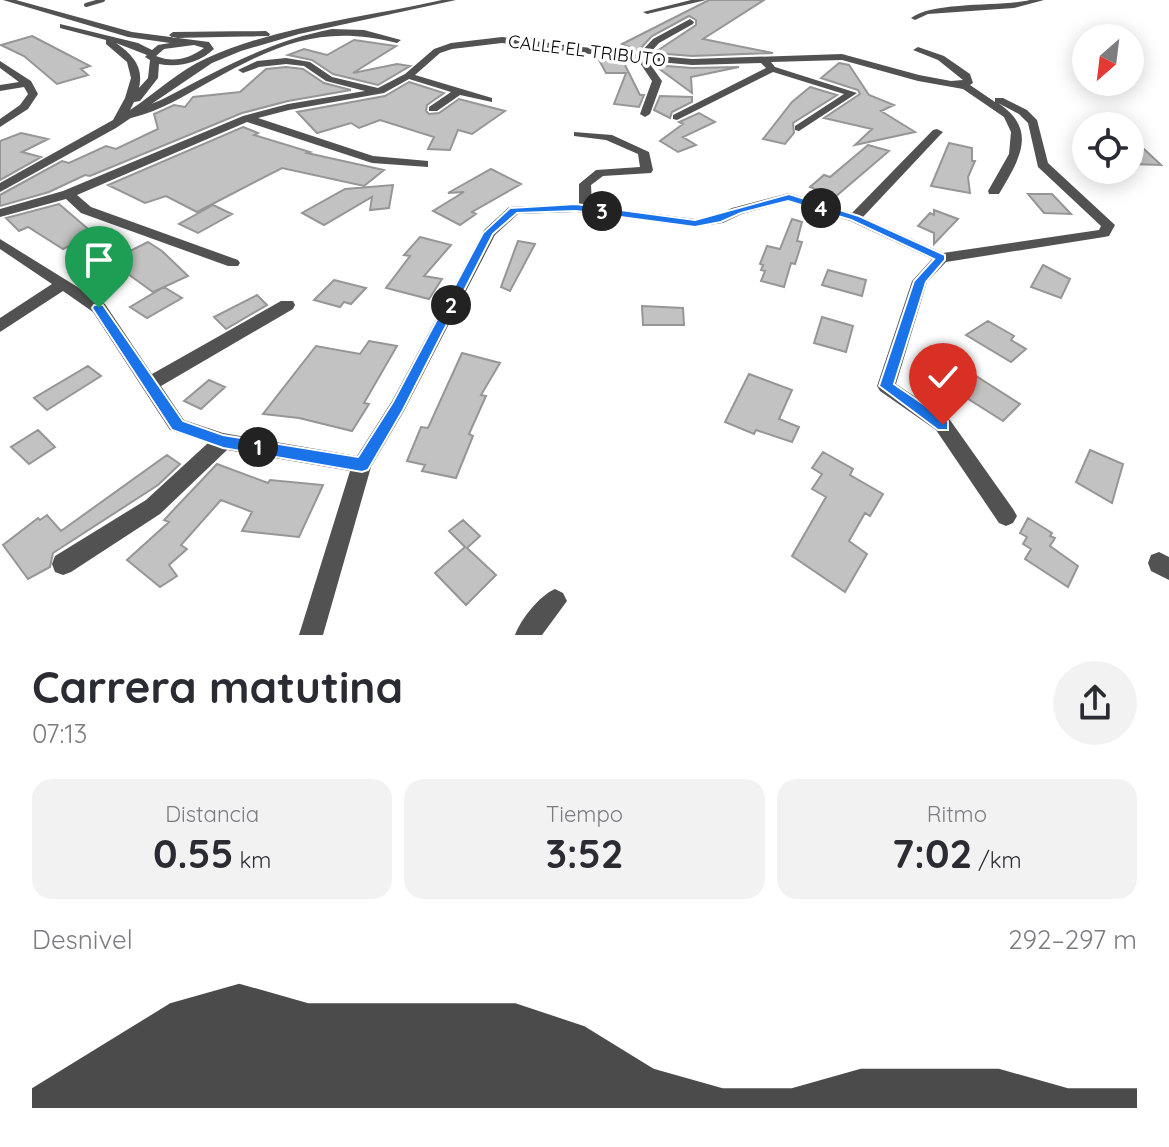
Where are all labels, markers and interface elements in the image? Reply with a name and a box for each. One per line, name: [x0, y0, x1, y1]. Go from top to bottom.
north arrow: [1072, 24, 1144, 96]
map controls: [1072, 24, 1144, 184]
street label: CALLE EL TRIBUTO: [507, 29, 667, 72]
button: locate: [1072, 112, 1144, 184]
pin: 4: [801, 188, 841, 228]
pin: 3: [582, 191, 622, 231]
text: 4: [815, 194, 827, 222]
text: 3: [596, 197, 608, 225]
pin: [65, 226, 133, 308]
icon: arrive: [77, 238, 121, 282]
pin: 2: [431, 285, 471, 325]
text: 2: [445, 291, 457, 319]
pin: [909, 343, 977, 425]
icon: check: [921, 355, 965, 399]
pin: 1: [238, 427, 278, 467]
text: 1: [254, 433, 262, 461]
text: Carrera matutina: [32, 659, 403, 714]
button: share: [1053, 661, 1137, 745]
text: 07:13: [32, 717, 87, 750]
text: Distancia: [165, 800, 259, 828]
text: Tiempo: [546, 800, 623, 828]
text: Ritmo: [927, 800, 987, 828]
text: 0.55: [153, 828, 234, 878]
text: 3:52: [545, 828, 624, 878]
text: 7:02: [892, 828, 972, 878]
text: km: [234, 846, 271, 874]
text: /km: [972, 846, 1022, 874]
text: Desnivel: [32, 923, 133, 956]
text: 292–297 m: [1008, 923, 1137, 956]

